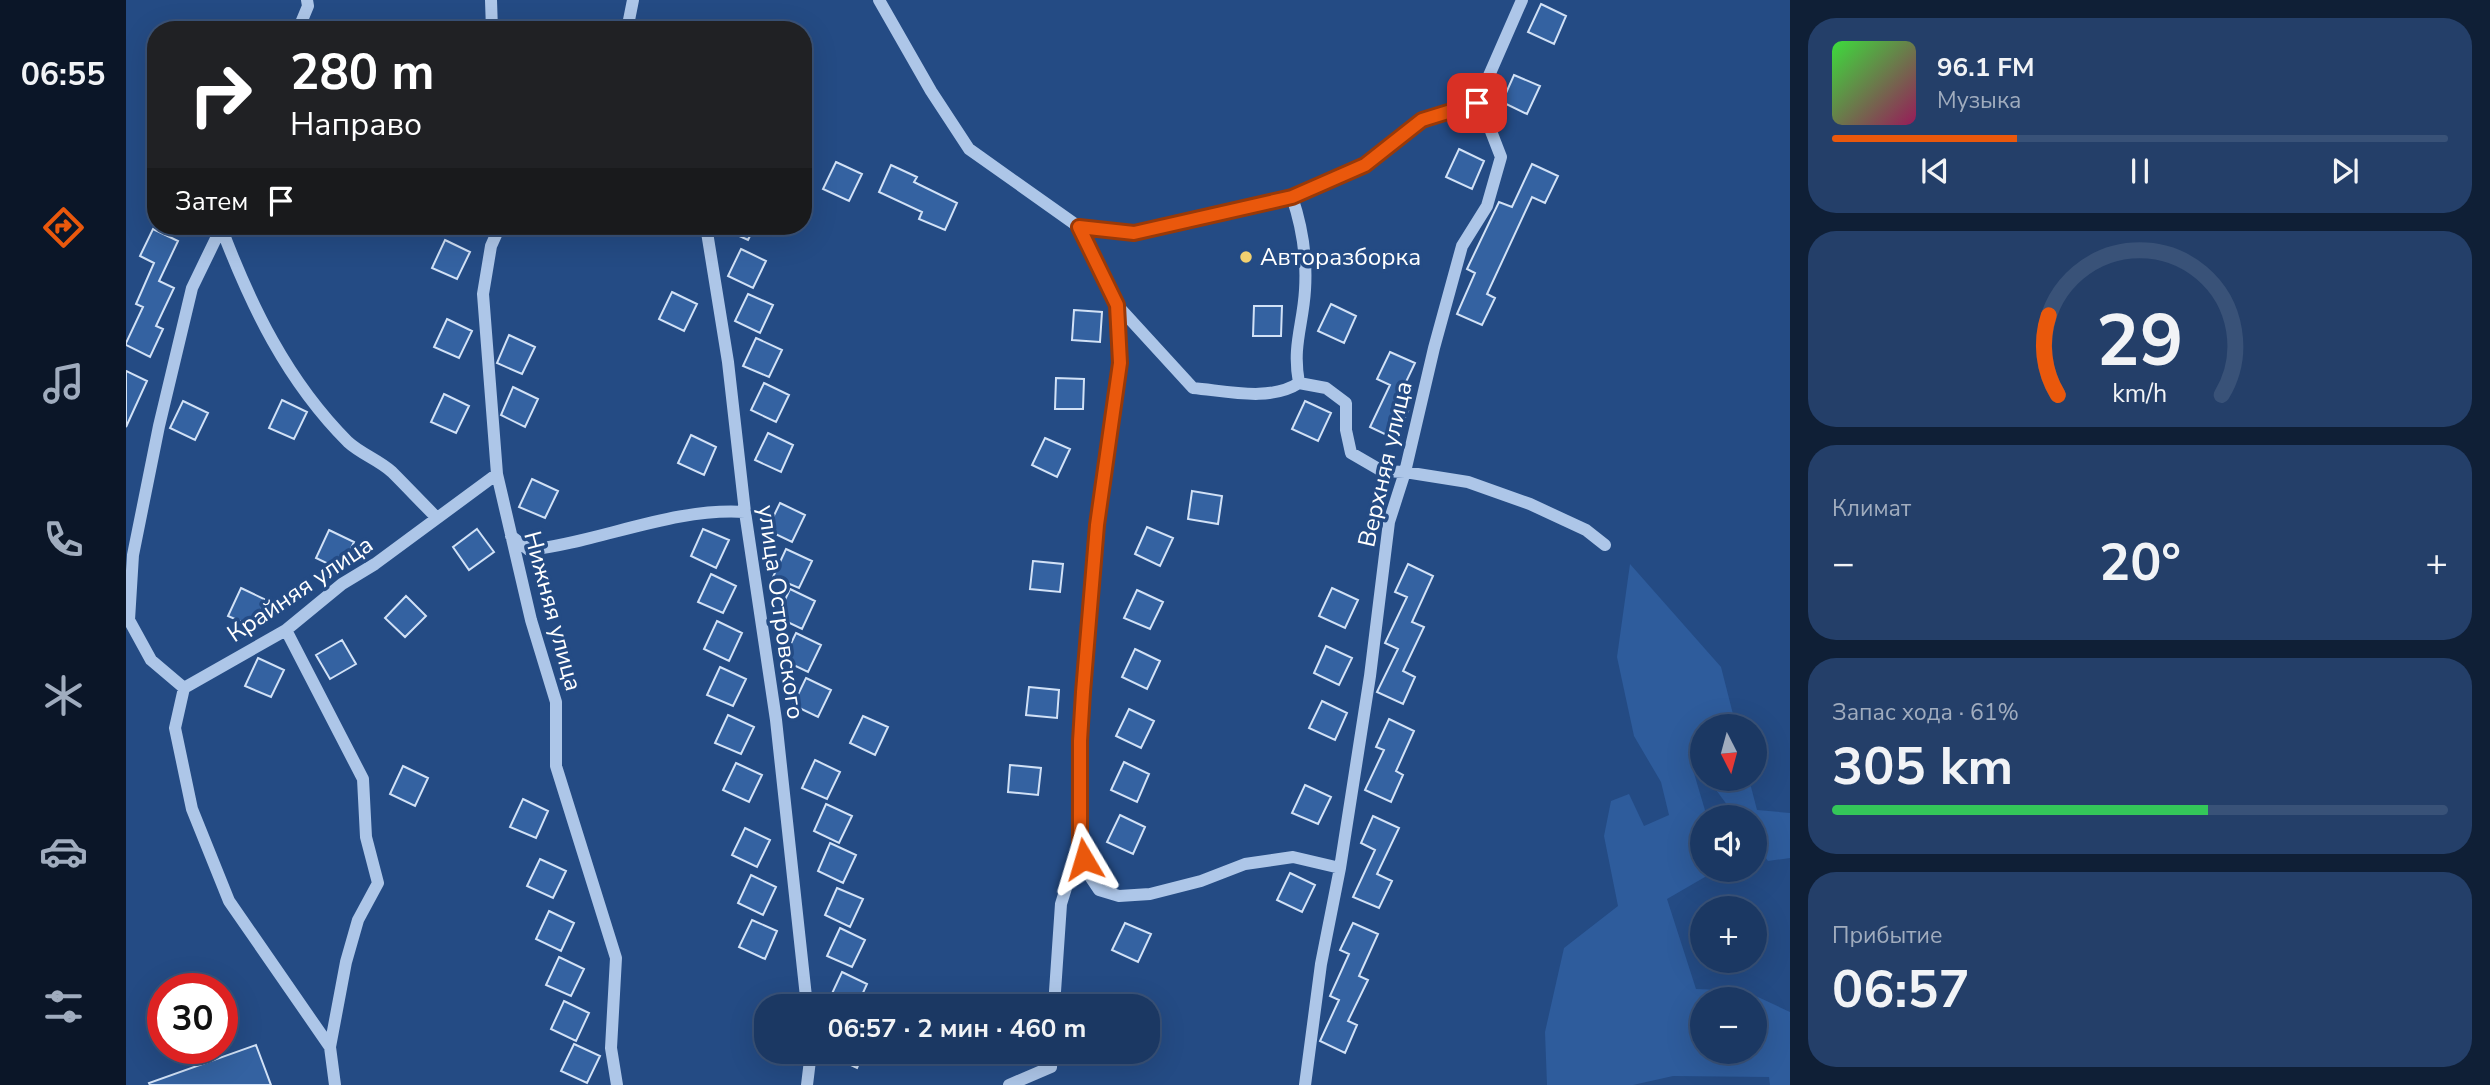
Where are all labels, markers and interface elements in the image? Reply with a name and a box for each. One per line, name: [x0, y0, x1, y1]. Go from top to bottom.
text: 280 m: [290, 39, 434, 106]
icon: right: [175, 49, 266, 140]
text: 96.1 FM: [1937, 50, 2034, 85]
text: 06:55: [21, 53, 105, 96]
pin: [1447, 73, 1507, 133]
icon: arrive: [1458, 84, 1496, 122]
text: Музыка: [1937, 85, 2021, 116]
text: Направо: [290, 103, 422, 146]
icon: previous: [1916, 152, 1954, 190]
icon: pause: [2121, 152, 2159, 190]
icon: next: [2326, 152, 2364, 190]
icon: arrive: [262, 182, 300, 220]
text: Затем: [175, 184, 248, 219]
icon: directions: [39, 203, 88, 252]
place label: Авторазборка: [1260, 241, 1421, 273]
marker: Авторазборка: [1238, 249, 1254, 265]
text: 29: [2096, 292, 2184, 392]
icon: music: [39, 359, 88, 408]
text: km/h: [2112, 377, 2168, 411]
street label: Верхняя улица: [1350, 378, 1420, 550]
text: Климат: [1832, 493, 1911, 524]
street label: улица Островского: [750, 503, 812, 721]
icon: phone: [39, 515, 88, 564]
text: 20°: [2099, 527, 2181, 598]
street label: Крайняя улица: [221, 528, 379, 650]
street label: Нижняя улица: [516, 528, 590, 694]
text: −: [1832, 538, 1855, 589]
text: +: [2425, 538, 2448, 589]
icon: climate: [39, 671, 88, 720]
text: Запас хода · 61%: [1832, 697, 2019, 728]
north arrow: [1690, 714, 1768, 791]
map controls: [1690, 714, 1767, 1064]
text: 305 km: [1832, 731, 2013, 802]
button: sound: [1690, 805, 1767, 882]
position arrow: [1047, 822, 1121, 896]
icon: car: [39, 827, 88, 876]
button: +: [1690, 896, 1767, 973]
text: Прибытие: [1832, 920, 1942, 951]
text: 06:57: [1832, 954, 1970, 1025]
speed limit sign: 30: [147, 973, 238, 1064]
icon: filters: [39, 982, 88, 1031]
button: −: [1690, 987, 1767, 1064]
text: 06:57 · 2 мин · 460 m: [828, 1011, 1086, 1046]

